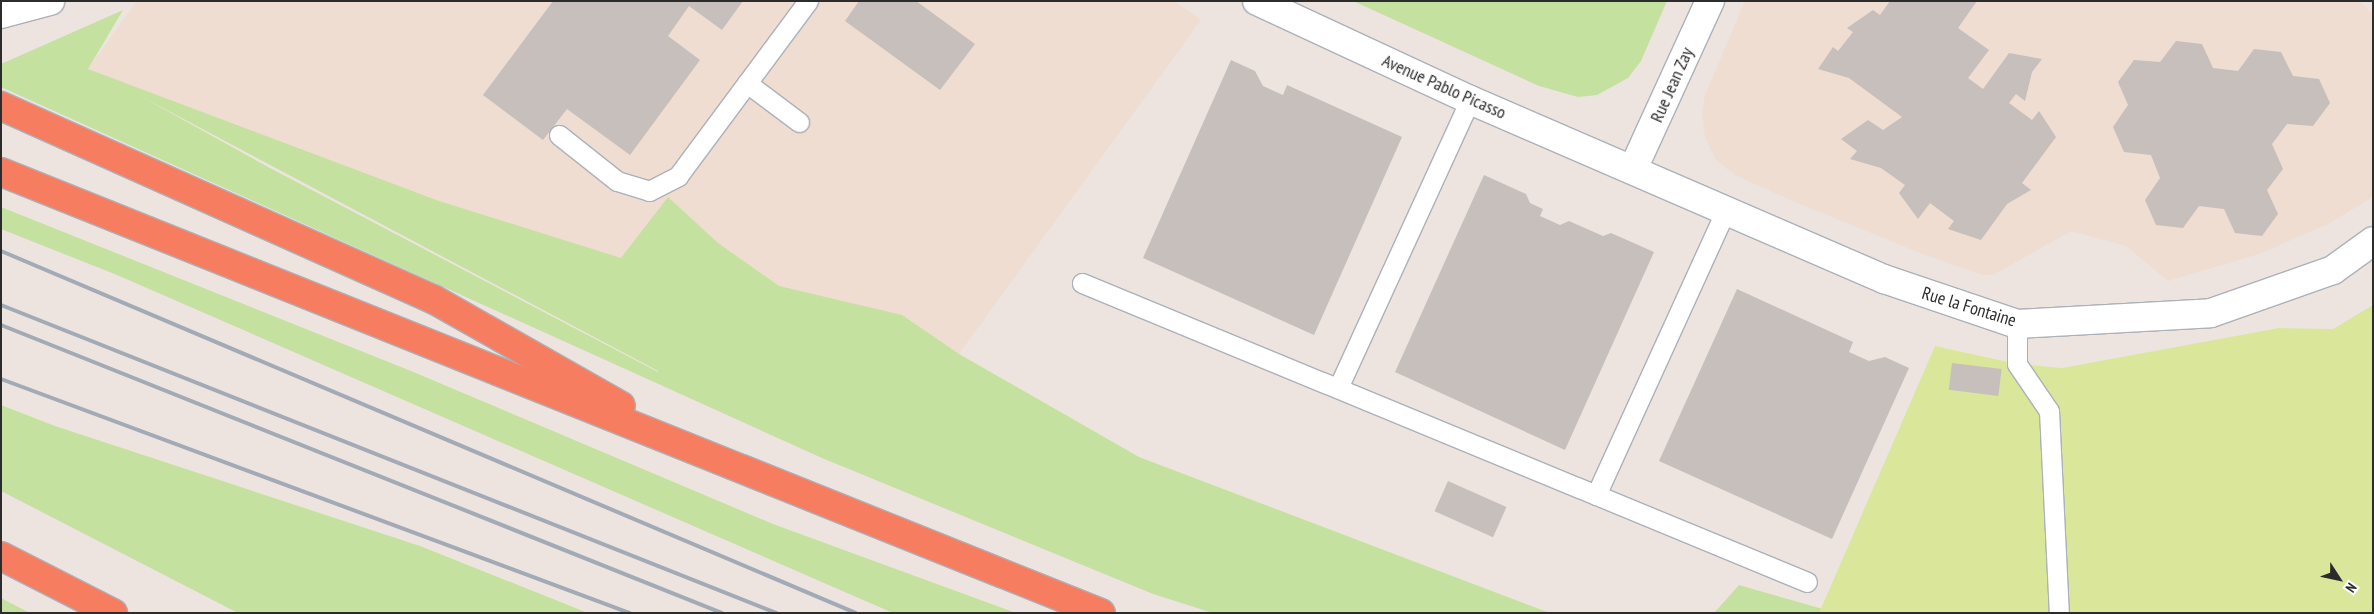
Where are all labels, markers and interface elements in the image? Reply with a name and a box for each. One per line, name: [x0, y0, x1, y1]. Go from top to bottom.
street label: Rue Jean Zay: [1646, 44, 1698, 126]
street label: Avenue Pablo Picasso: [1379, 50, 1509, 124]
street label: Rue la Fontaine: [1919, 282, 2019, 332]
north arrow: [2314, 554, 2364, 604]
text: N: [2342, 579, 2361, 596]

